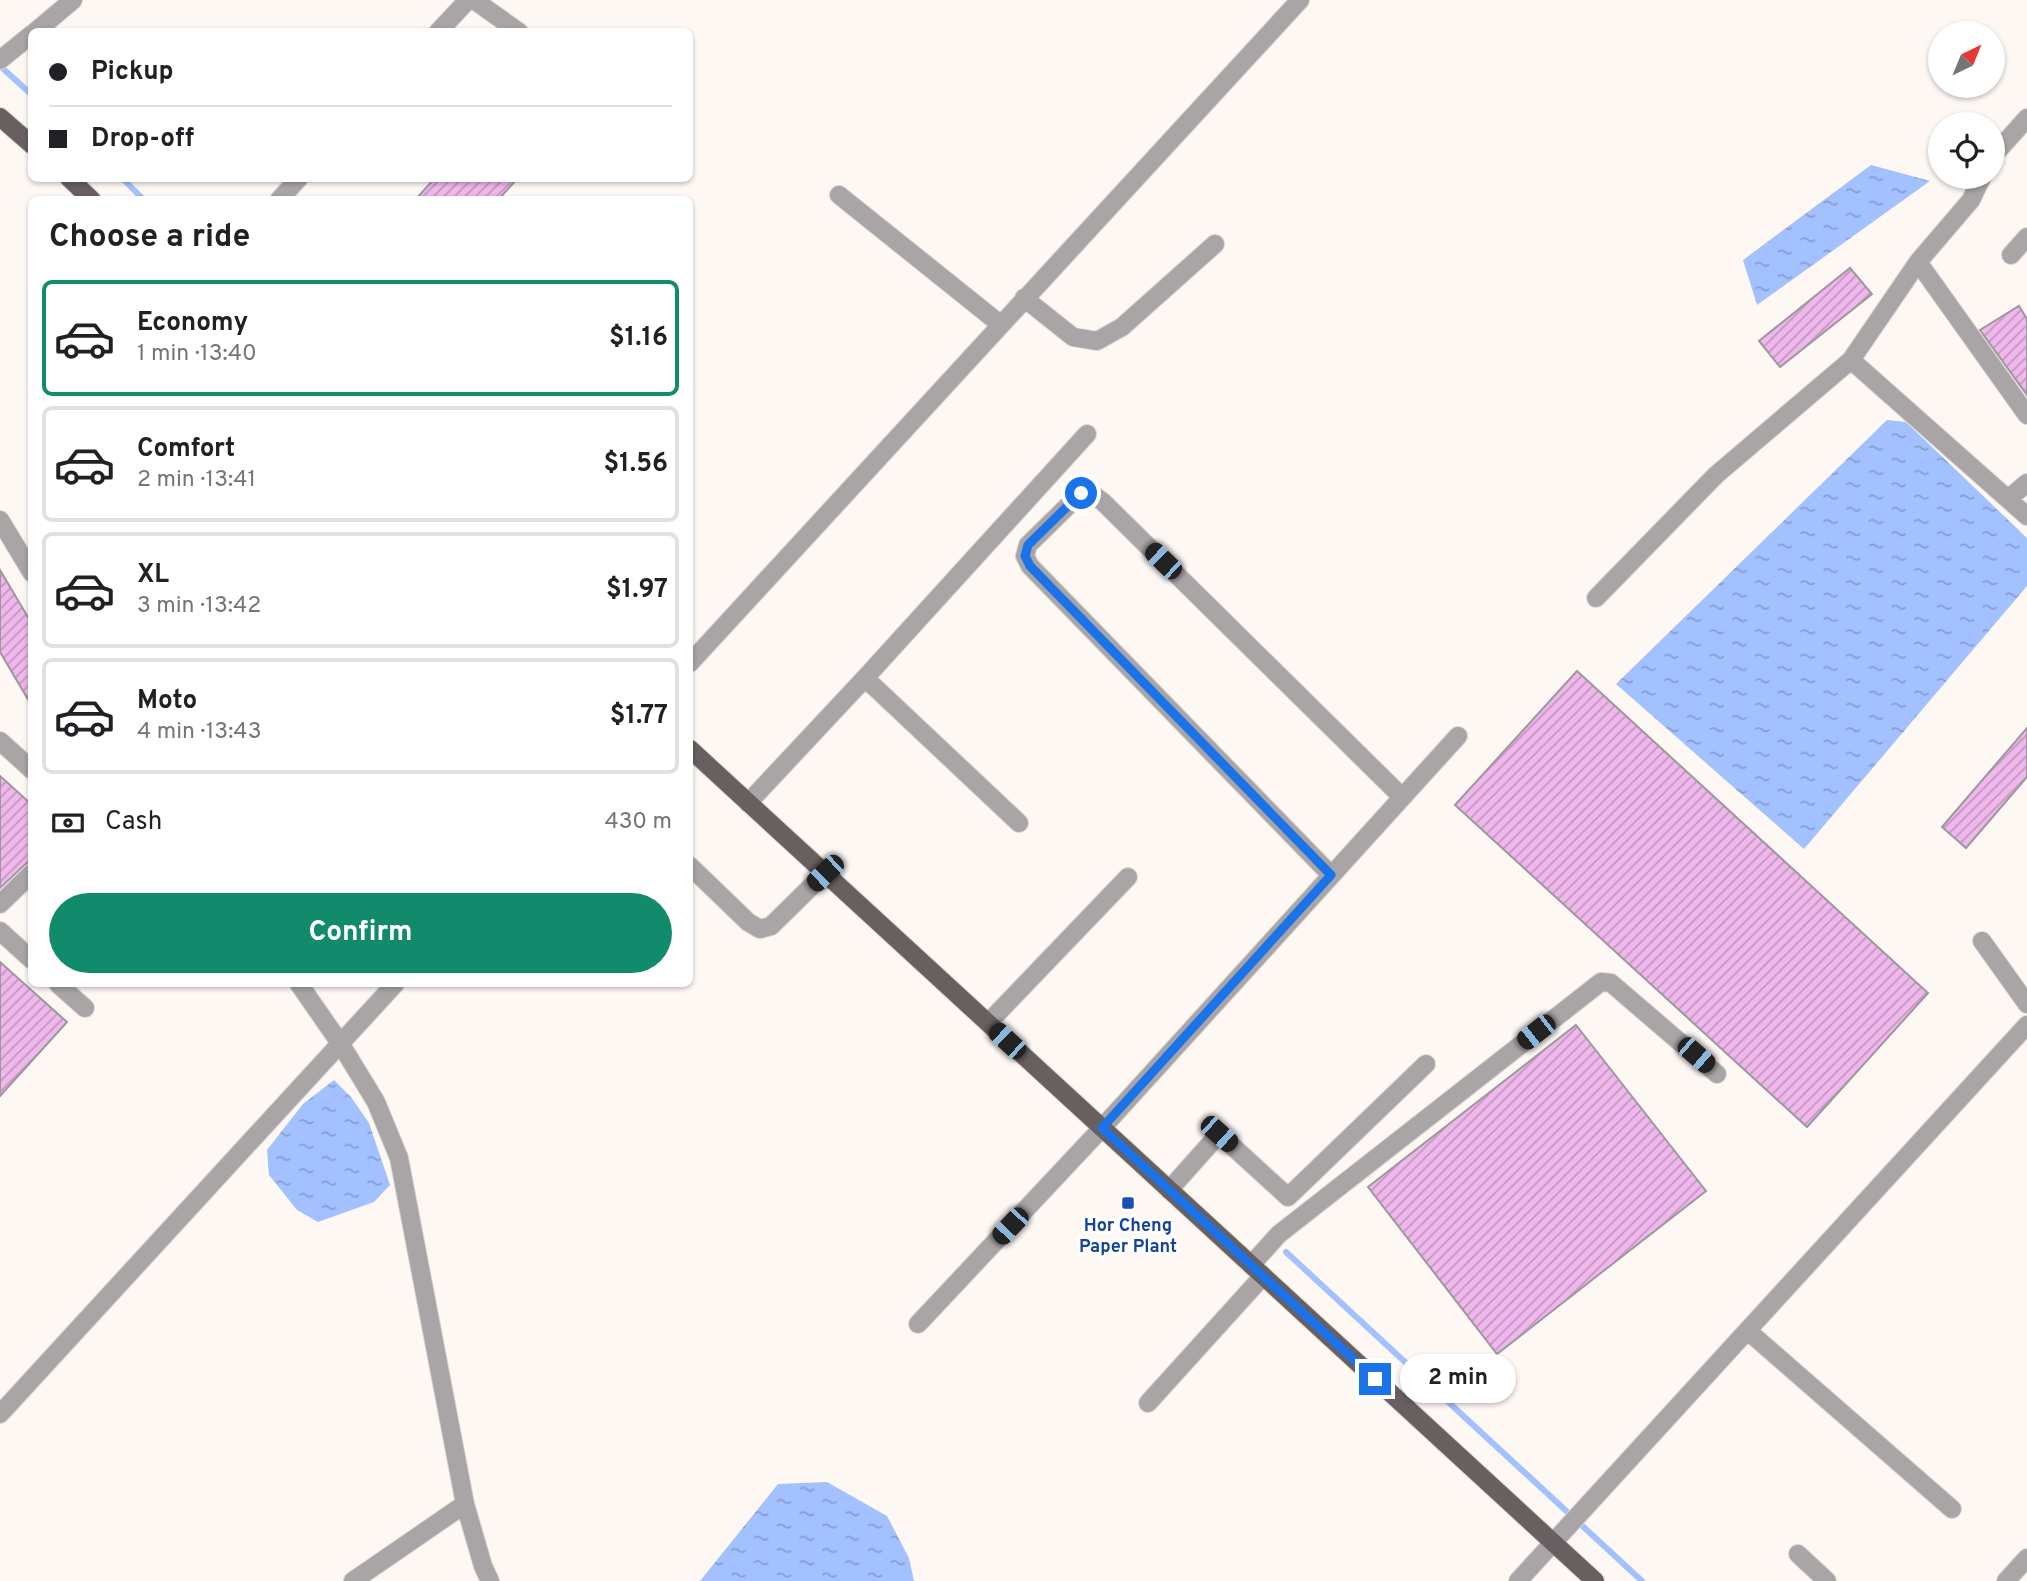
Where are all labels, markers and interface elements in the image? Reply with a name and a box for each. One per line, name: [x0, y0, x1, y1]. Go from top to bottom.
north arrow: [1928, 21, 2006, 98]
map controls: [1928, 21, 2005, 189]
text: Pickup: [91, 56, 174, 89]
button: locate: [1928, 112, 2005, 189]
text: Drop-off: [91, 123, 194, 156]
text: Choose a ride: [49, 218, 250, 258]
icon: car: [53, 307, 116, 370]
text: Economy: [137, 307, 248, 340]
text: $1.16: [609, 322, 668, 355]
text: 1 min · 13:40: [137, 340, 257, 369]
icon: car: [53, 433, 116, 496]
text: Comfort: [137, 433, 235, 466]
text: $1.56: [604, 448, 668, 481]
text: 2 min · 13:41: [137, 466, 256, 495]
route start: [1065, 477, 1097, 509]
car: [1141, 539, 1186, 583]
icon: car: [53, 559, 116, 622]
text: XL: [137, 559, 169, 592]
text: $1.97: [606, 574, 668, 607]
text: 3 min · 13:42: [137, 592, 261, 621]
icon: car: [53, 685, 116, 748]
text: Moto: [137, 685, 197, 718]
text: $1.77: [610, 700, 668, 733]
text: 4 min · 13:43: [137, 718, 262, 747]
icon: cash: [49, 804, 87, 842]
text: Cash: [105, 806, 162, 839]
text: 430 m: [604, 808, 672, 837]
car: [803, 851, 848, 895]
button: Confirm: [49, 893, 672, 973]
car: [1513, 1011, 1560, 1053]
car: [985, 1019, 1030, 1063]
car: [1674, 1033, 1719, 1077]
car: [1197, 1112, 1242, 1156]
marker: Hor Cheng Paper Plant: [1120, 1195, 1136, 1211]
car: [988, 1203, 1033, 1249]
place label: Hor Cheng Paper Plant: [1079, 1215, 1177, 1259]
callout: 2 min: [1400, 1354, 1515, 1404]
route end: [1359, 1363, 1391, 1395]
text: 2 min: [1428, 1364, 1488, 1393]

